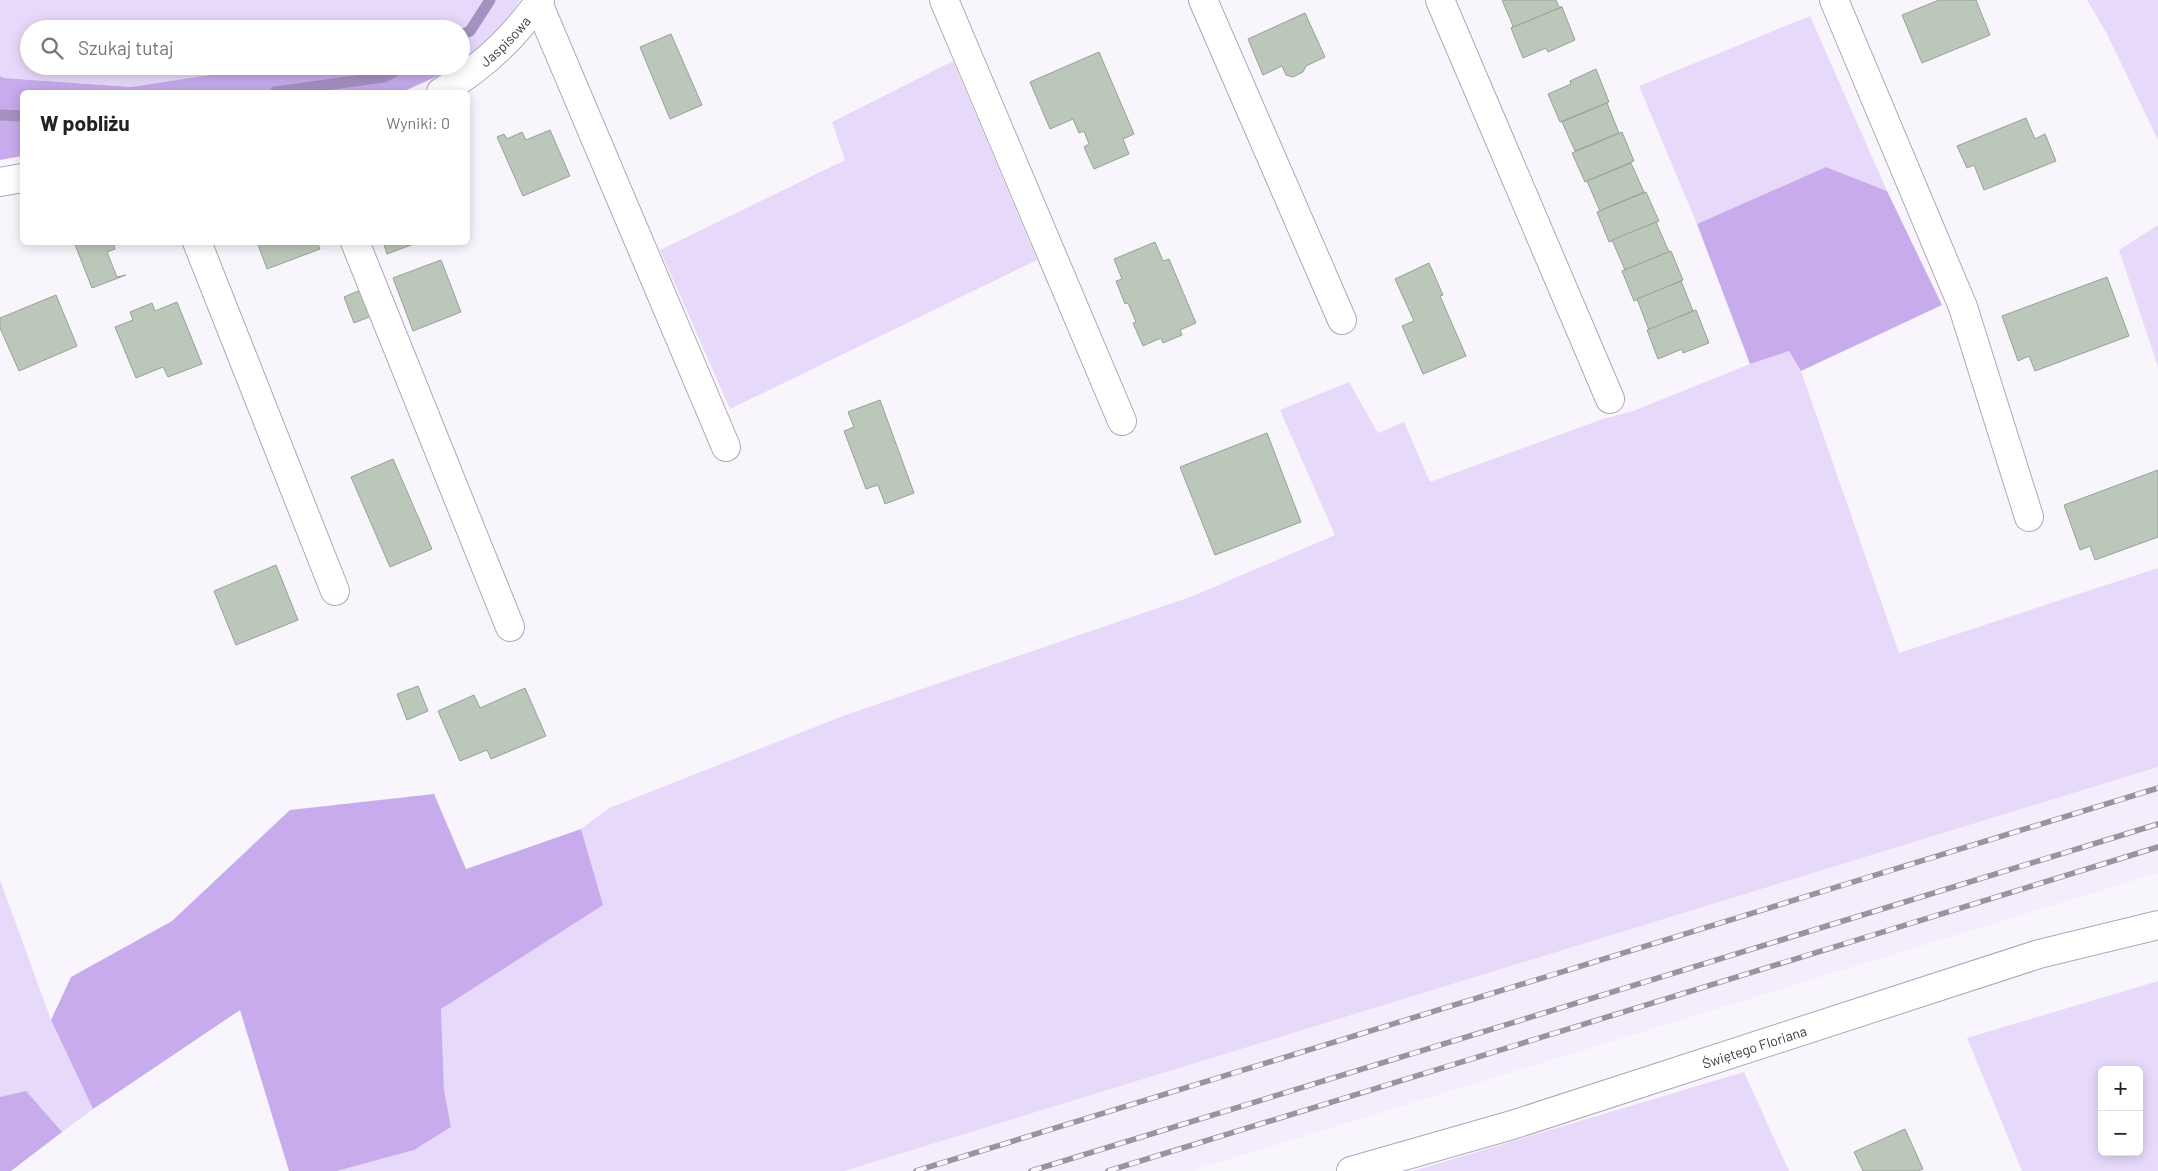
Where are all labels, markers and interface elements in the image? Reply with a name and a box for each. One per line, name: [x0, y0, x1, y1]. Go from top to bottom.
street label: Jaspisowa: [476, 12, 534, 70]
search box: [20, 20, 470, 75]
icon: search: [38, 34, 66, 62]
text: Szukaj tutaj: [78, 36, 174, 59]
text: W pobliżu: [40, 110, 130, 135]
text: Wyniki: 0: [386, 113, 450, 132]
street label: Świętego Floriana: [1700, 1022, 1809, 1071]
map controls: [2098, 1066, 2143, 1156]
button: +: [2098, 1066, 2143, 1111]
button: −: [2098, 1111, 2143, 1156]

